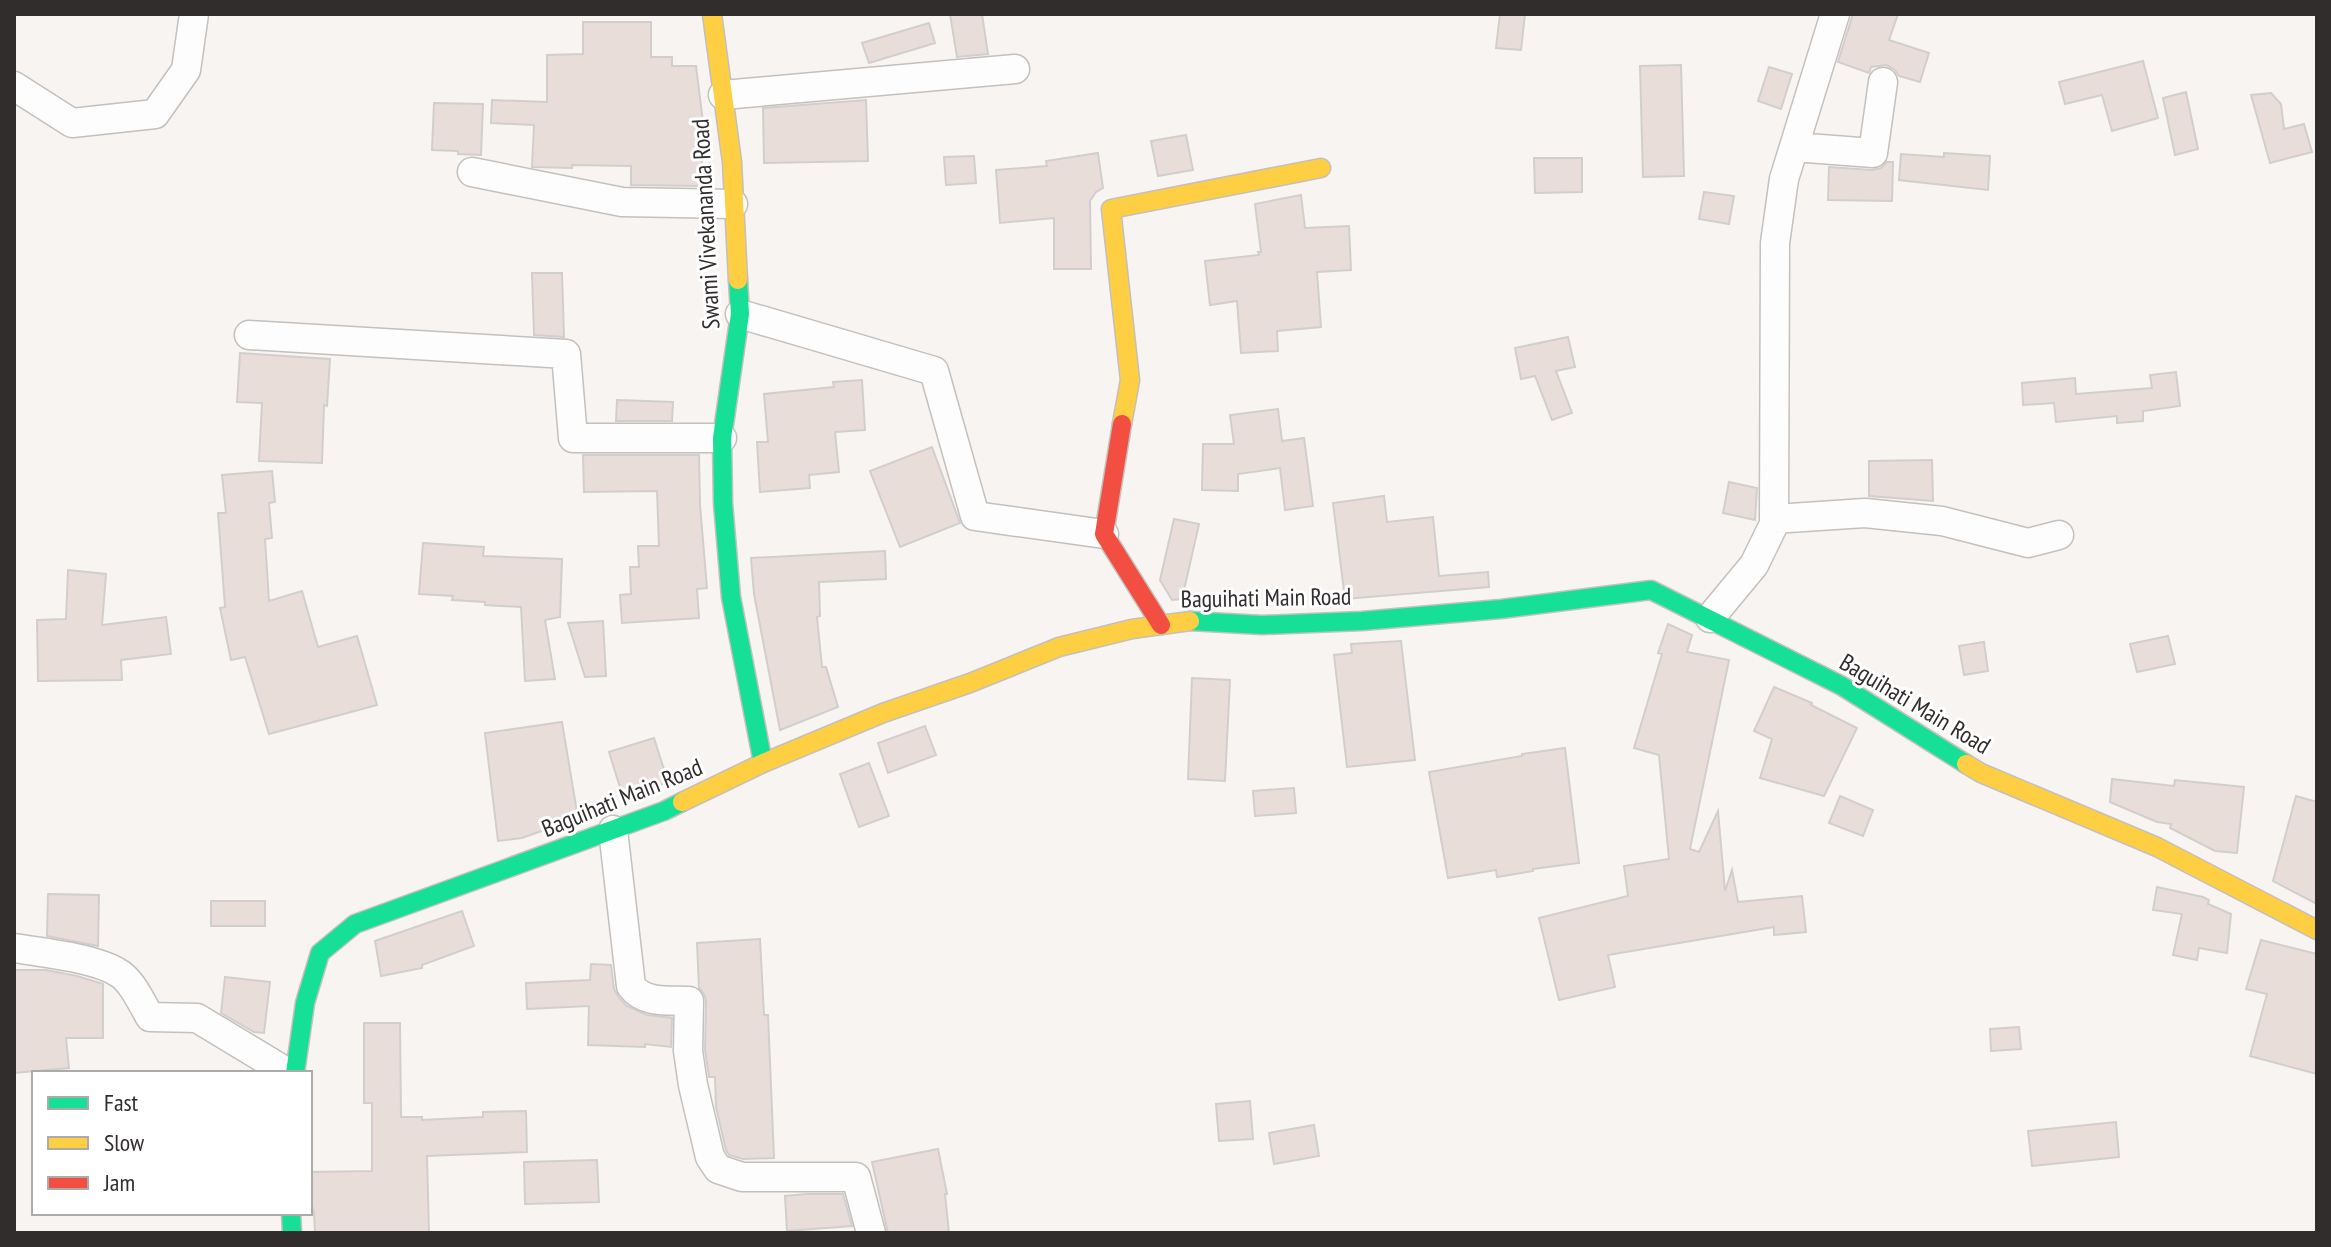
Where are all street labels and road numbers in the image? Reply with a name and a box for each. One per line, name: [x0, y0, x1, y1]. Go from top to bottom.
street label: Swami Vivekananda Road: [685, 118, 726, 330]
street label: Baguihati Main Road: [1180, 581, 1352, 614]
street label: Baguihati Main Road: [1834, 646, 1996, 761]
street label: Baguihati Main Road: [537, 751, 707, 844]

